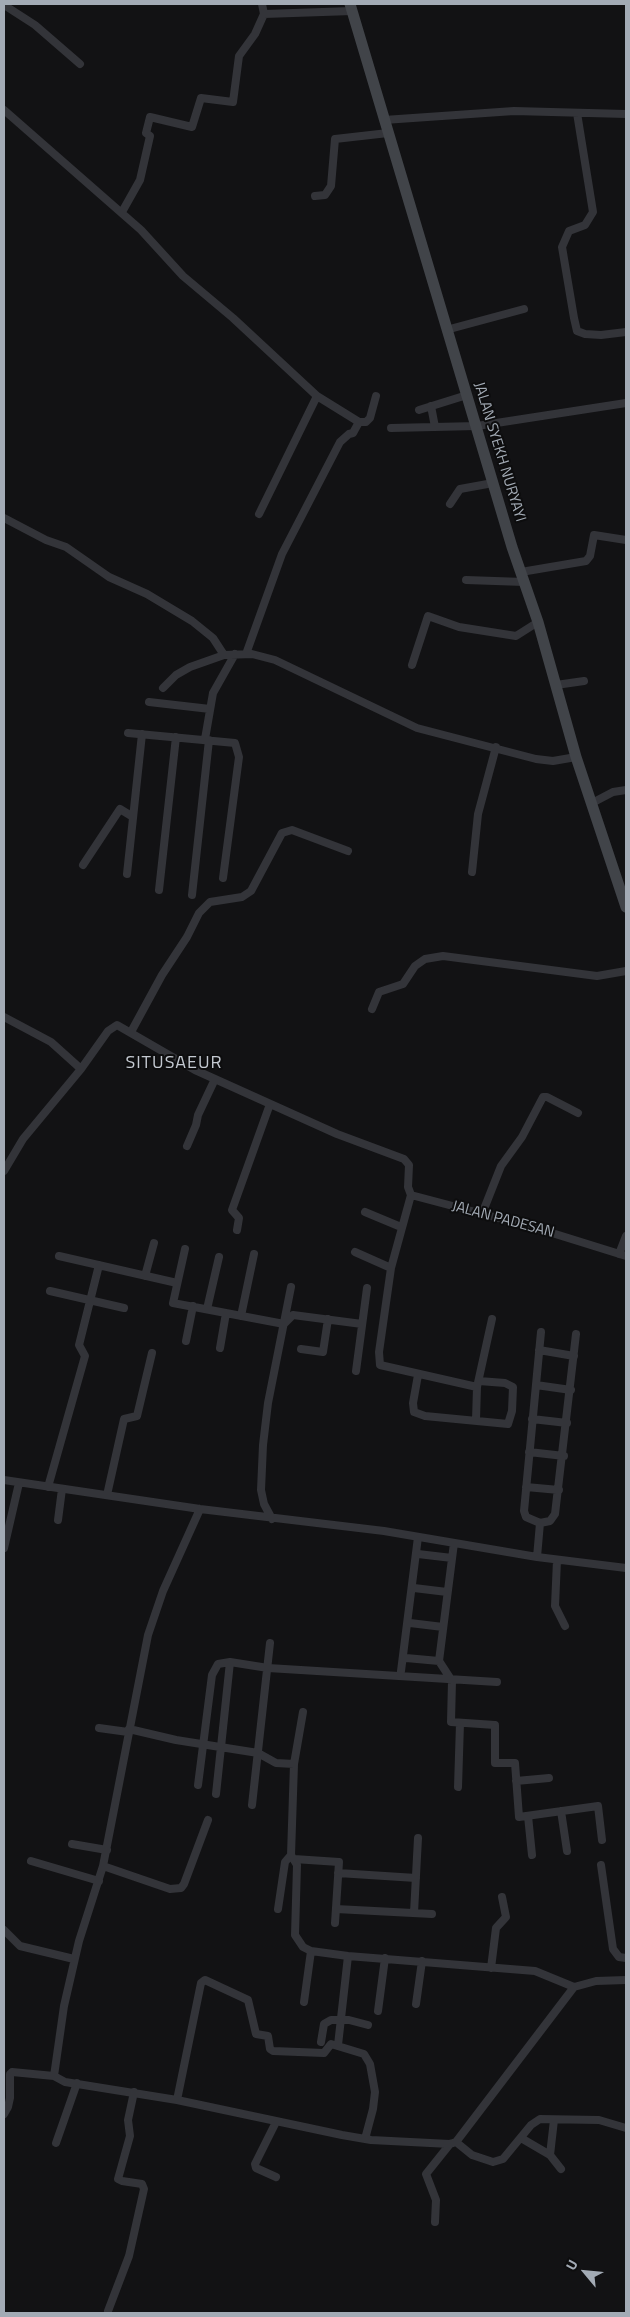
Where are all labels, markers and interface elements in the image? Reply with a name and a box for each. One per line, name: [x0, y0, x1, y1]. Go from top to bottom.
street label: JALAN SYEKH NURYAYI: [469, 380, 529, 524]
district label: SITUSAEUR: [124, 1053, 224, 1075]
street label: JALAN PADESAN: [450, 1198, 556, 1242]
north arrow: [560, 2247, 610, 2297]
text: U: [560, 2256, 583, 2274]

